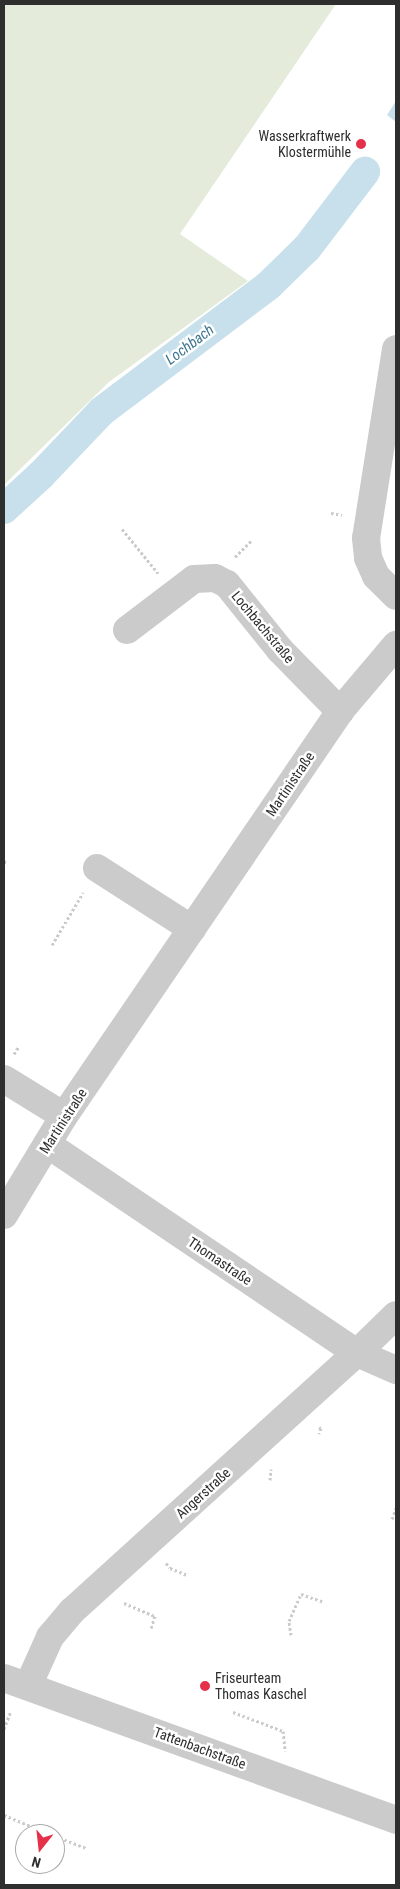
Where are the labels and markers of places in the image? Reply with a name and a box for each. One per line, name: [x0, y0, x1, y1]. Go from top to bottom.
place label: Wasserkraftwerk Klostermühle: [258, 128, 351, 160]
marker: Wasserkraftwerk Klostermühle: [355, 138, 367, 150]
place label: Friseurteam Thomas Kaschel: [215, 1670, 307, 1702]
marker: Friseurteam Thomas Kaschel: [199, 1680, 211, 1692]

